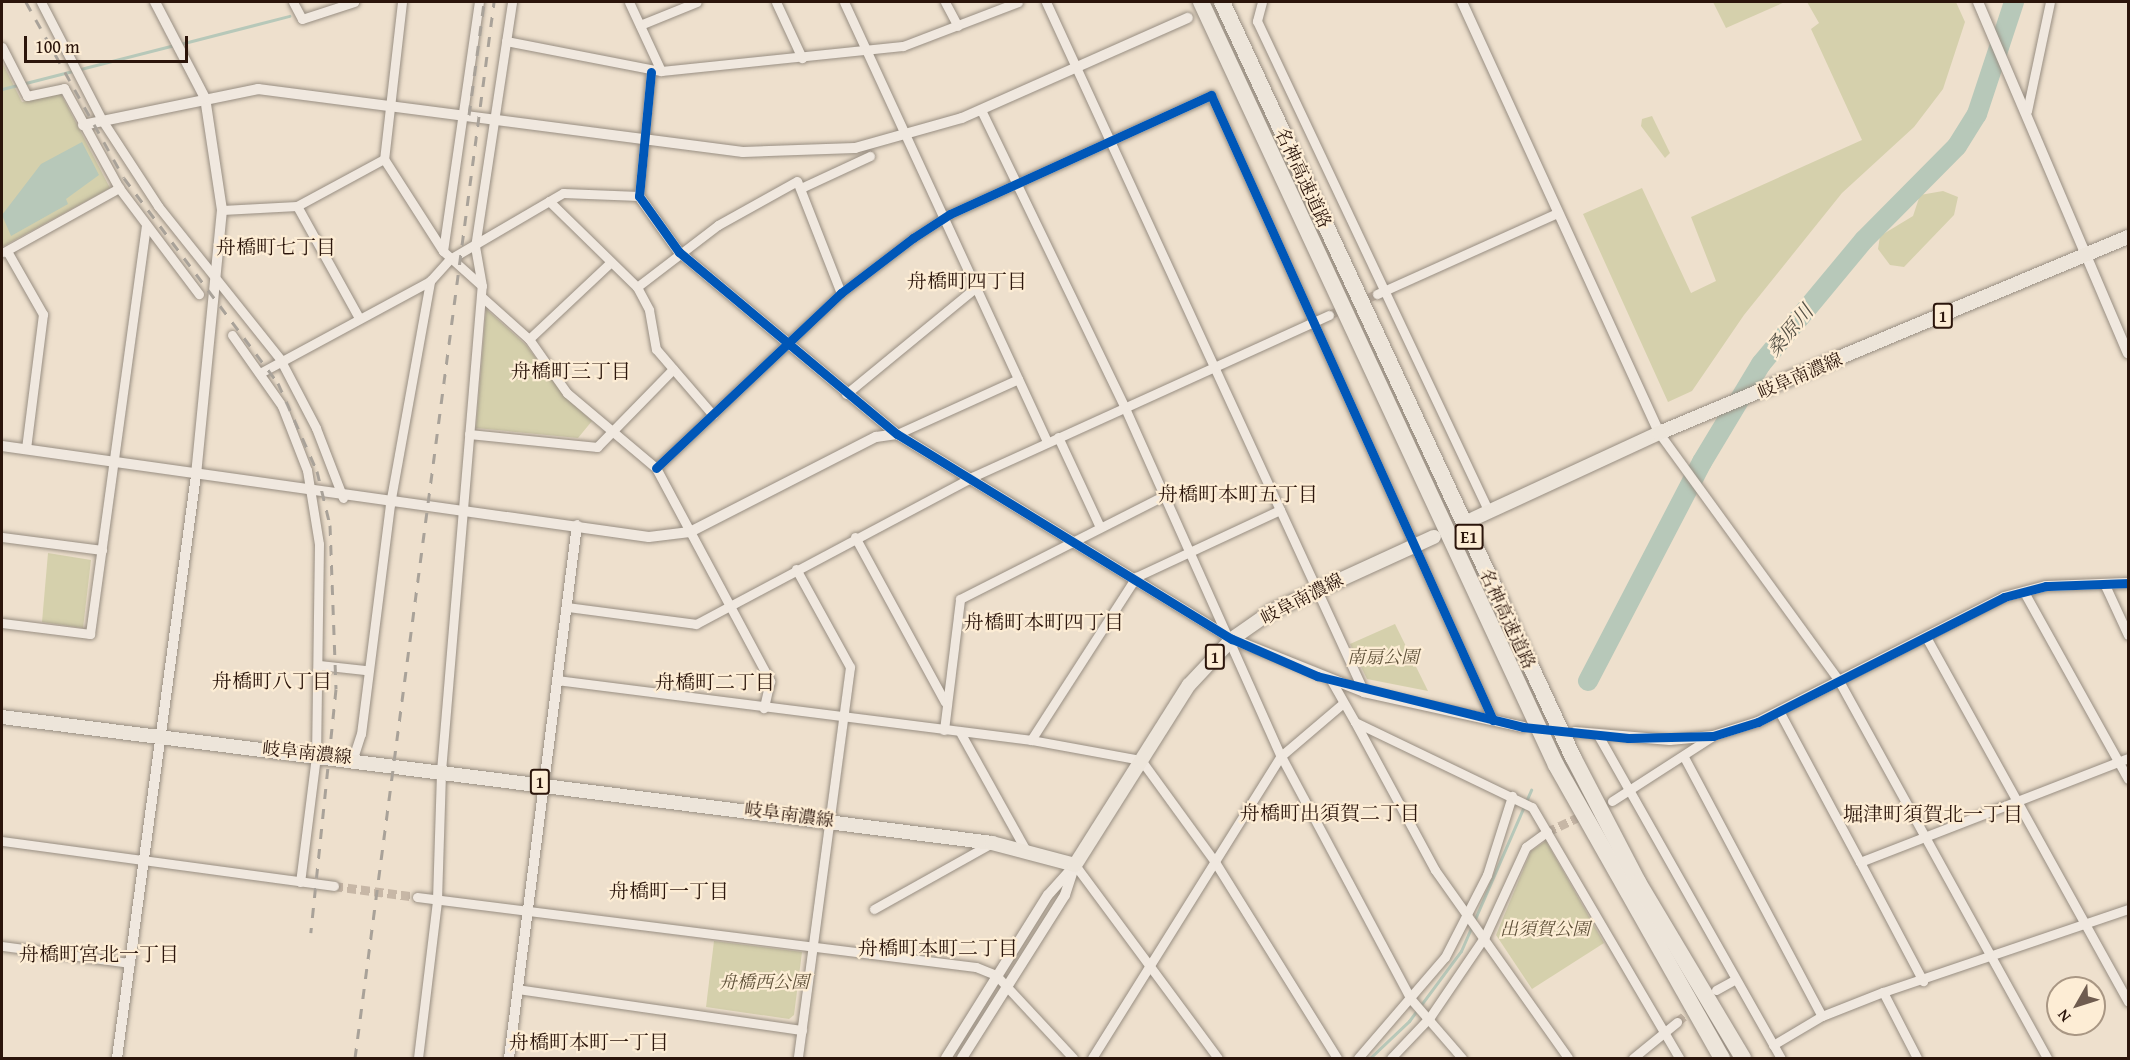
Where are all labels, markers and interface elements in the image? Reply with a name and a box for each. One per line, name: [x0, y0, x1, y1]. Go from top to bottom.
scale bar: [27, 24, 190, 62]
text: 100 m: [35, 33, 80, 60]
street label: 名神高速道路: [1270, 124, 1336, 232]
district label: 舟橋町七丁目: [216, 234, 336, 258]
district label: 舟橋町四丁目: [907, 268, 1027, 292]
water label: 桑原川: [1761, 299, 1817, 361]
road number: 1: [1932, 303, 1954, 329]
street label: 岐阜南濃線: [1754, 348, 1846, 404]
district label: 舟橋町三丁目: [511, 358, 631, 382]
district label: 舟橋町本町五丁目: [1158, 481, 1318, 505]
road number: E1: [1454, 524, 1484, 550]
street label: 名神高速道路: [1474, 565, 1540, 673]
street label: 岐阜南濃線: [1257, 569, 1347, 629]
district label: 舟橋町本町四丁目: [964, 609, 1124, 633]
road number: 1: [1204, 644, 1226, 670]
park label: 南扇公園: [1347, 646, 1419, 668]
district label: 舟橋町八丁目: [212, 668, 332, 692]
district label: 舟橋町二丁目: [655, 669, 775, 693]
street label: 岐阜南濃線: [261, 738, 353, 768]
road number: 1: [530, 769, 550, 795]
street label: 岐阜南濃線: [743, 798, 835, 832]
district label: 舟橋町出須賀二丁目: [1240, 800, 1420, 824]
district label: 堀津町須賀北一丁目: [1843, 801, 2023, 825]
district label: 舟橋町一丁目: [609, 878, 729, 902]
park label: 出須賀公園: [1500, 918, 1590, 940]
district label: 舟橋町本町二丁目: [858, 935, 1018, 959]
district label: 舟橋町宮北一丁目: [19, 941, 179, 965]
park label: 舟橋西公園: [719, 971, 809, 993]
north arrow: [2046, 976, 2106, 1036]
text: N: [2051, 1004, 2076, 1028]
district label: 舟橋町本町一丁目: [509, 1029, 669, 1053]

